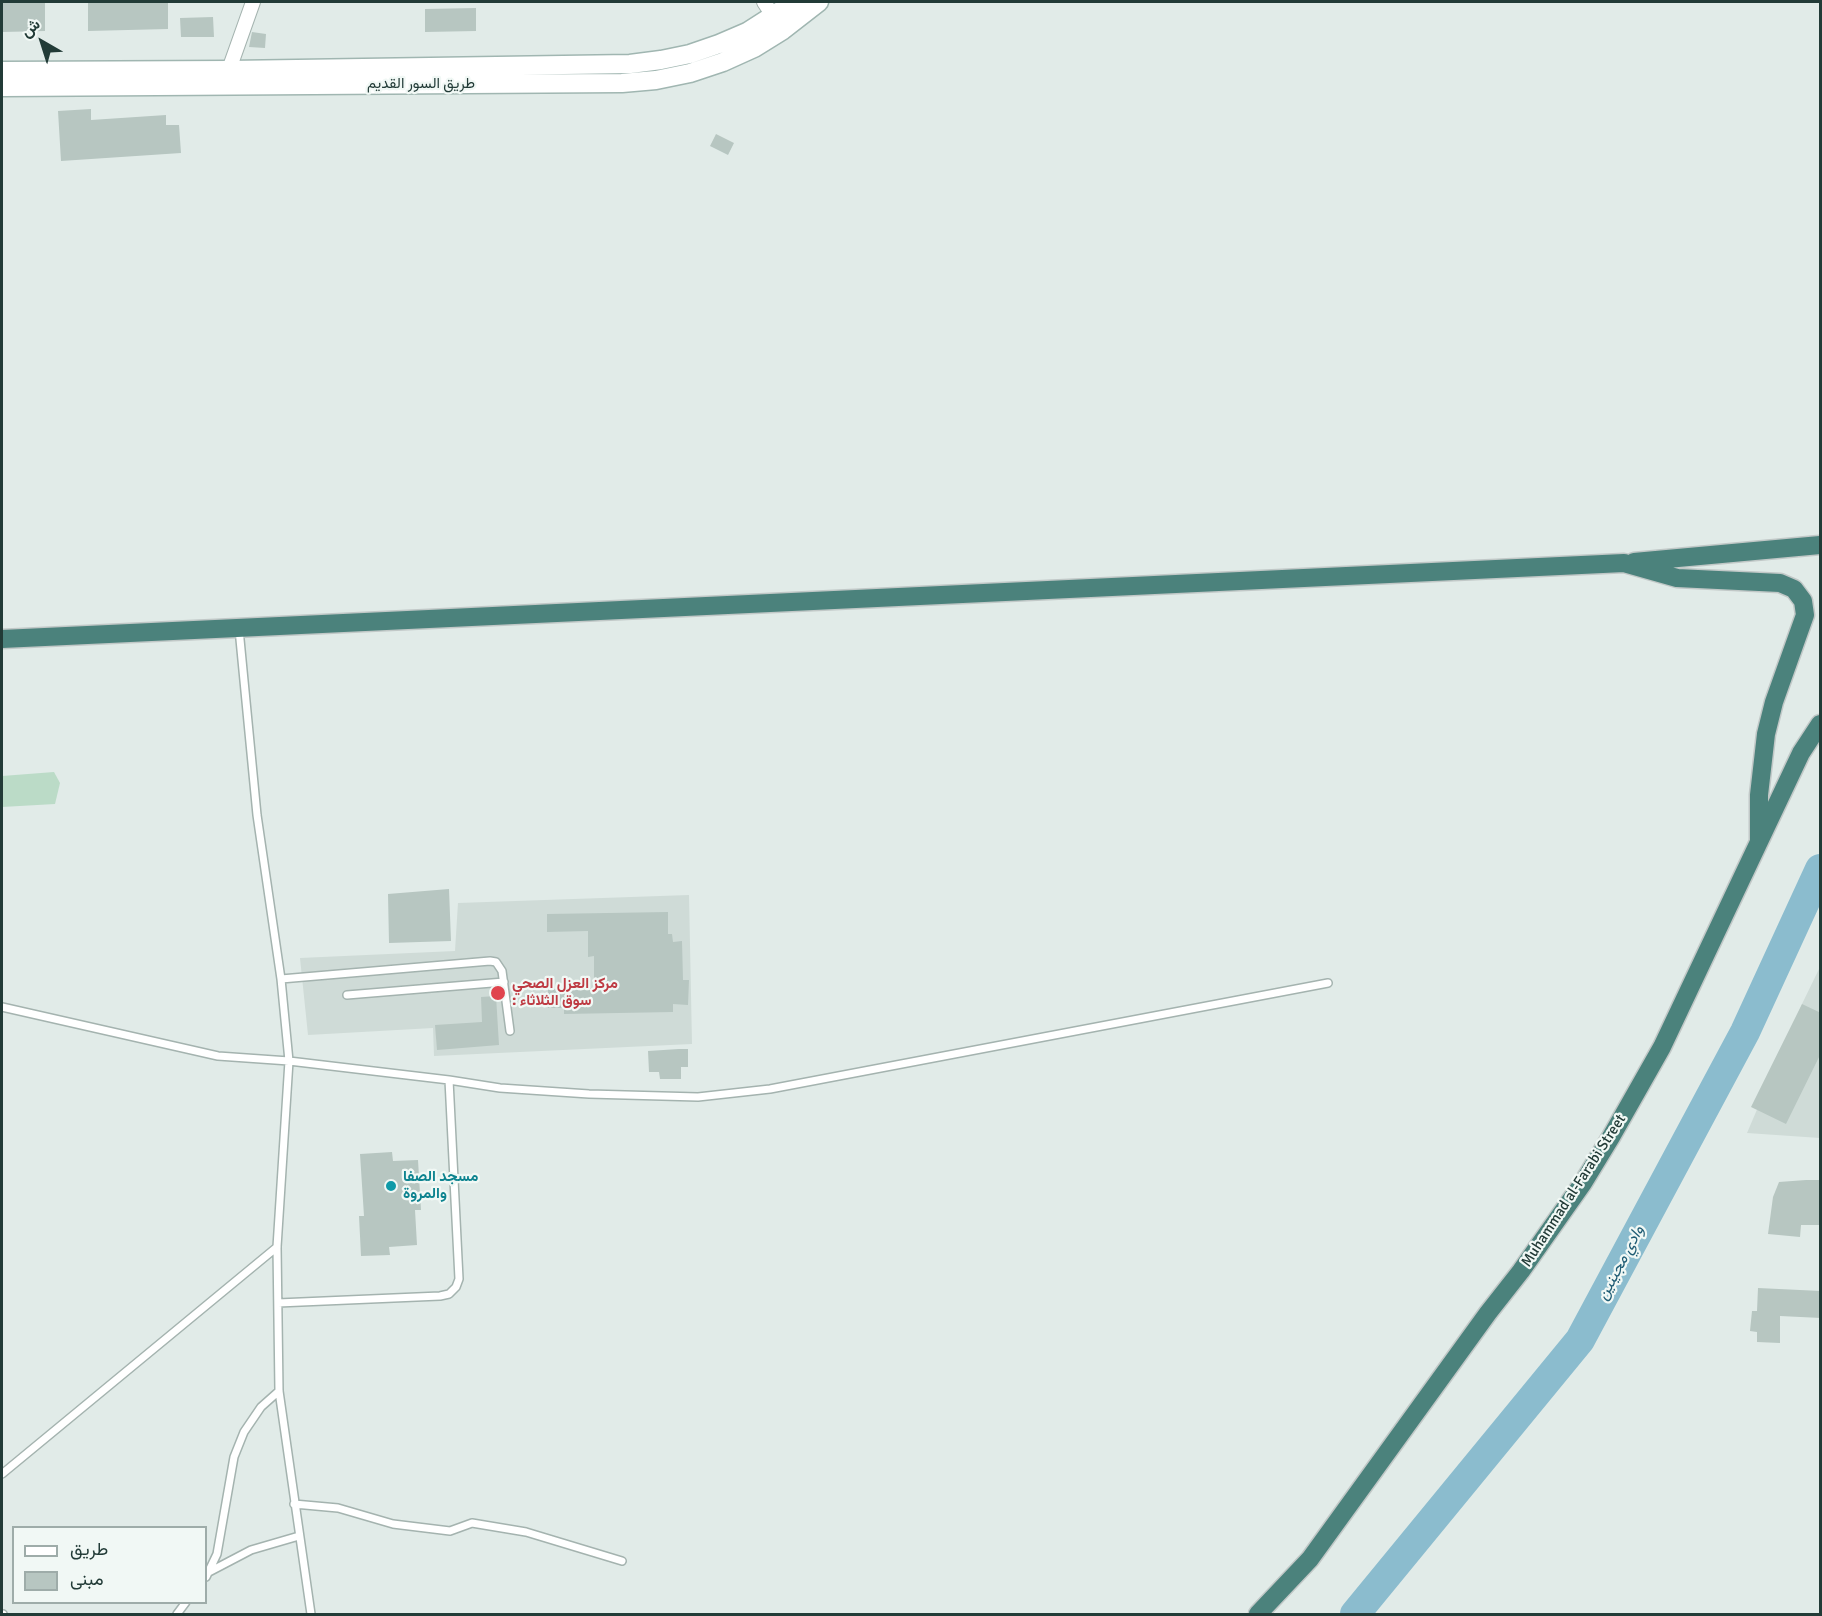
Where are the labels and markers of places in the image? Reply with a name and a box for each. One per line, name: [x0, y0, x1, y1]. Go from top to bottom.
place label: مركز العزل الصحي : سوق الثلاثاء: [512, 975, 618, 1010]
marker: مركز العزل الصحي : سوق الثلاثاء: [489, 984, 507, 1002]
place label: مسجد الصفا والمروة: [403, 1168, 478, 1203]
marker: مسجد الصفا والمروة: [384, 1179, 398, 1193]

